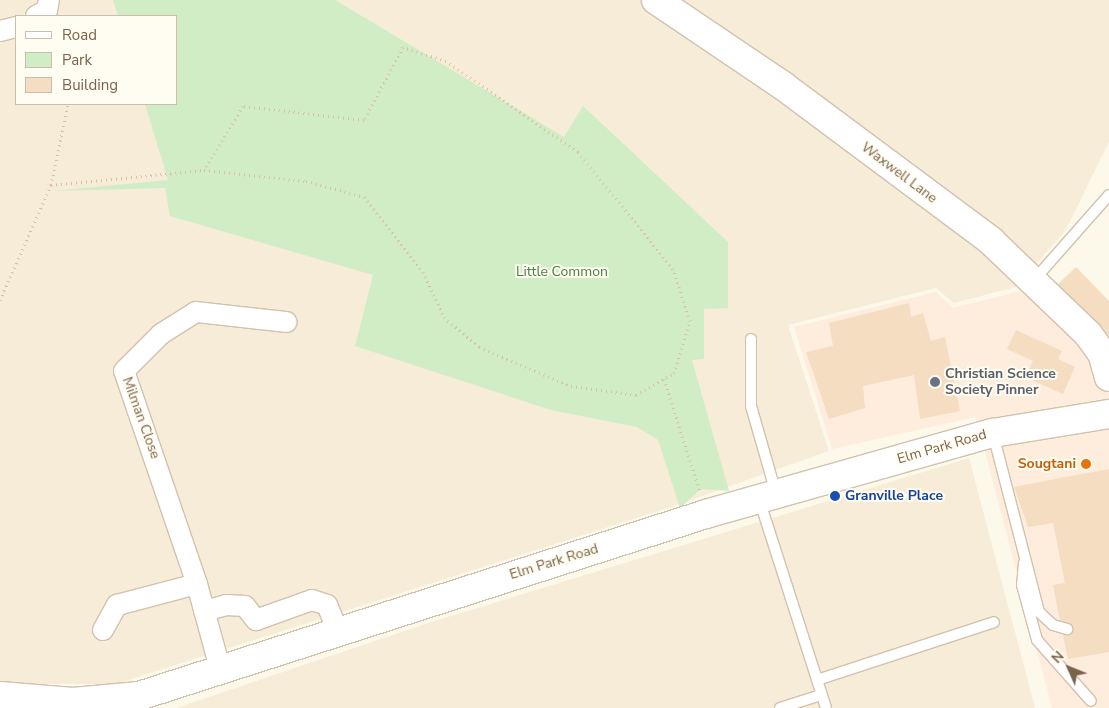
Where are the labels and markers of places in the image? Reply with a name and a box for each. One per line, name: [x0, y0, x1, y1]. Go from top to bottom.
place label: Christian Science Society Pinner: [945, 366, 1056, 398]
marker: Christian Science Society Pinner: [929, 376, 941, 388]
place label: Sougtani: [1018, 456, 1076, 472]
marker: Sougtani: [1080, 458, 1092, 470]
place label: Granville Place: [845, 488, 943, 504]
marker: Granville Place: [829, 490, 841, 502]

